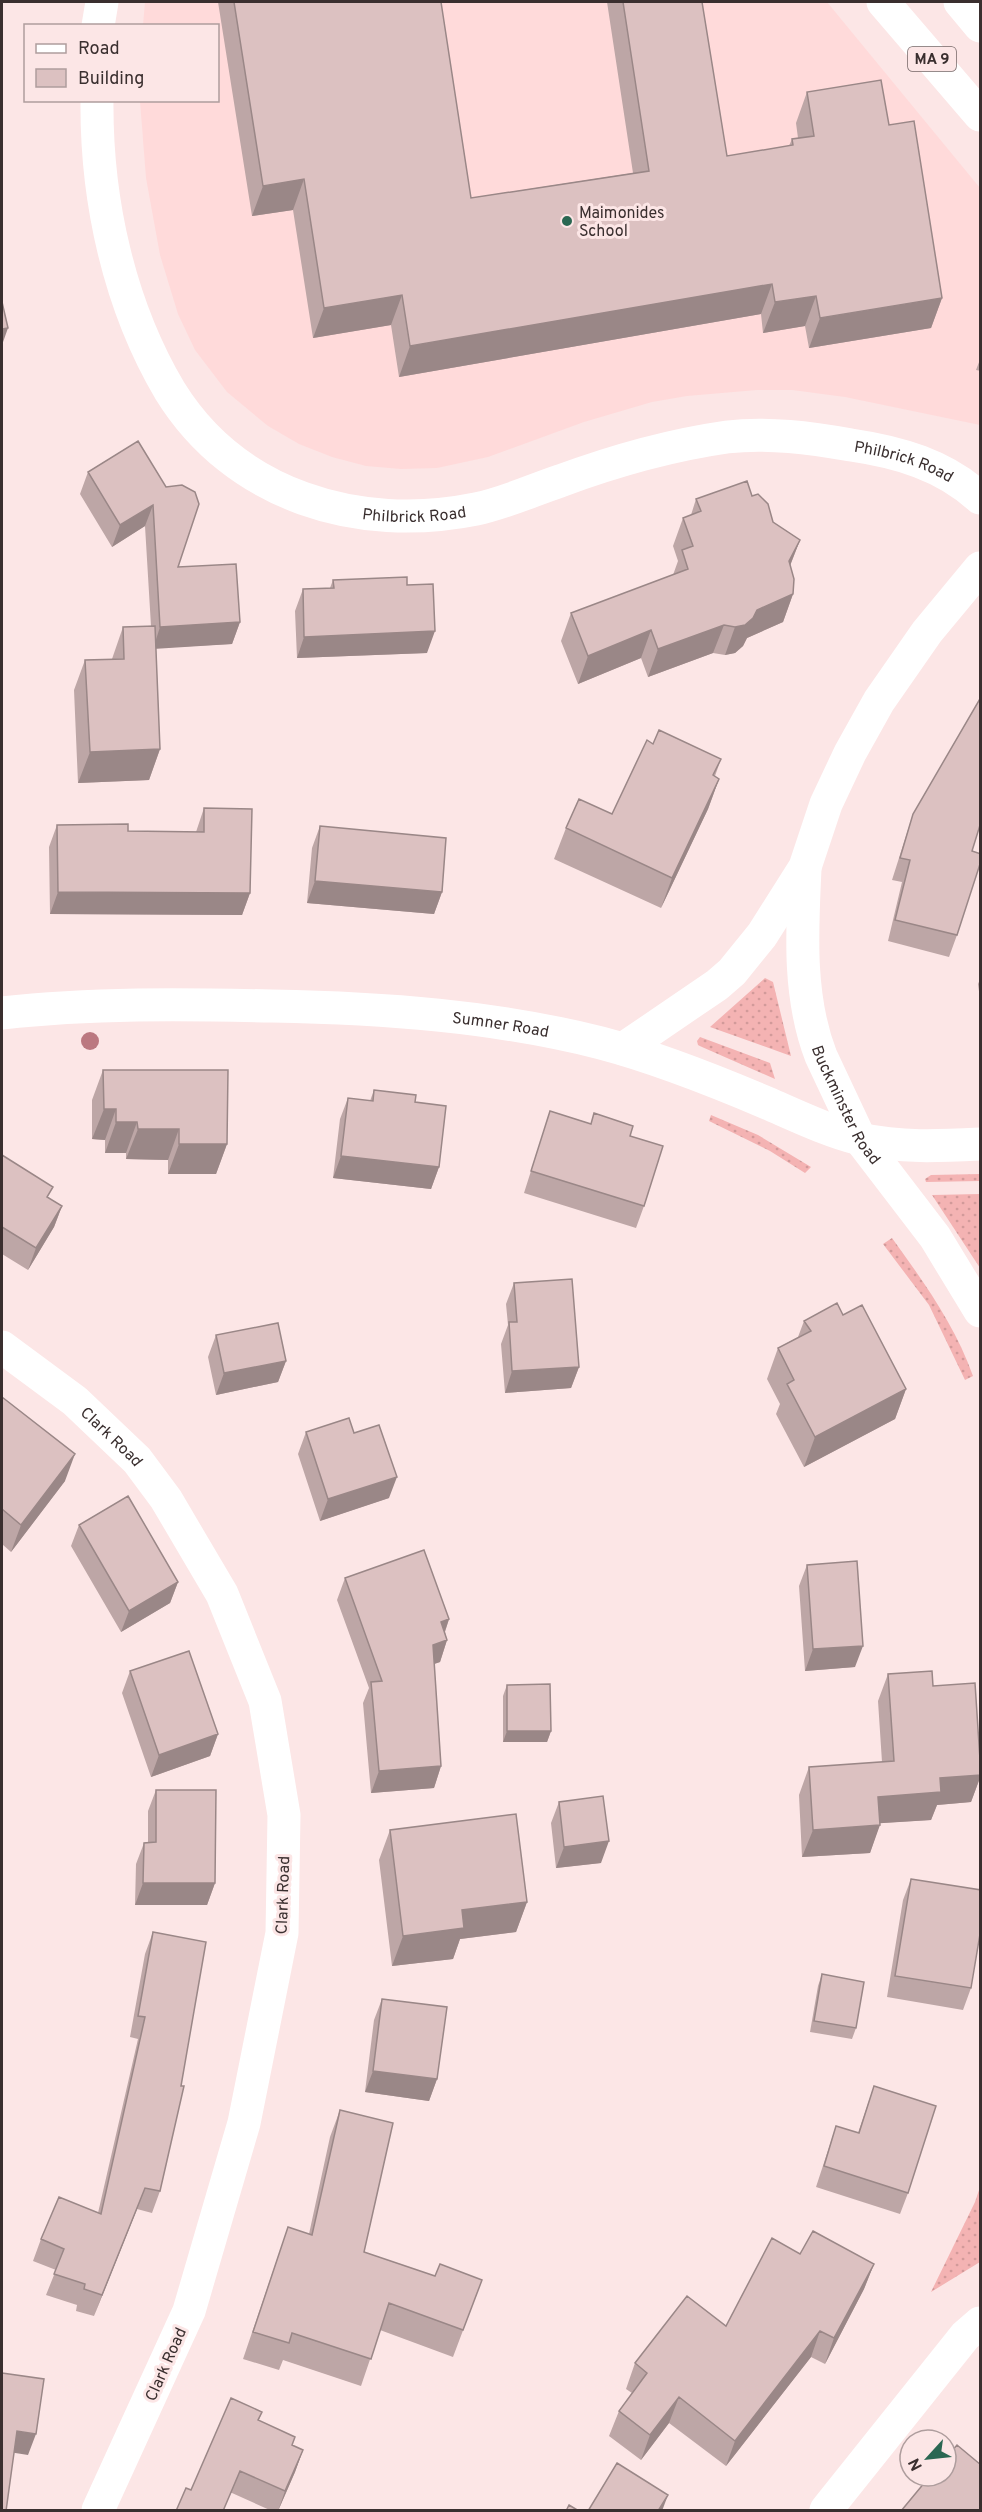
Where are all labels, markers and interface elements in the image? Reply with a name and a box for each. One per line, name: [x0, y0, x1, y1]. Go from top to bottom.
legend: [24, 24, 219, 102]
text: Road: [78, 38, 120, 61]
road number: MA 9: [908, 47, 956, 71]
text: Building: [78, 68, 144, 91]
place label: Maimonides School: [579, 204, 665, 242]
marker: Maimonides School: [560, 214, 574, 228]
street label: Philbrick Road: [853, 438, 957, 488]
street label: Philbrick Road: [361, 503, 468, 528]
street label: Sumner Road: [451, 1009, 551, 1043]
street label: Buckminster Road: [806, 1043, 884, 1169]
street label: Clark Road: [75, 1403, 146, 1471]
street label: Clark Road: [273, 1855, 295, 1935]
street label: Clark Road: [142, 2325, 192, 2405]
north arrow: [898, 2428, 958, 2488]
text: N: [905, 2454, 928, 2474]

